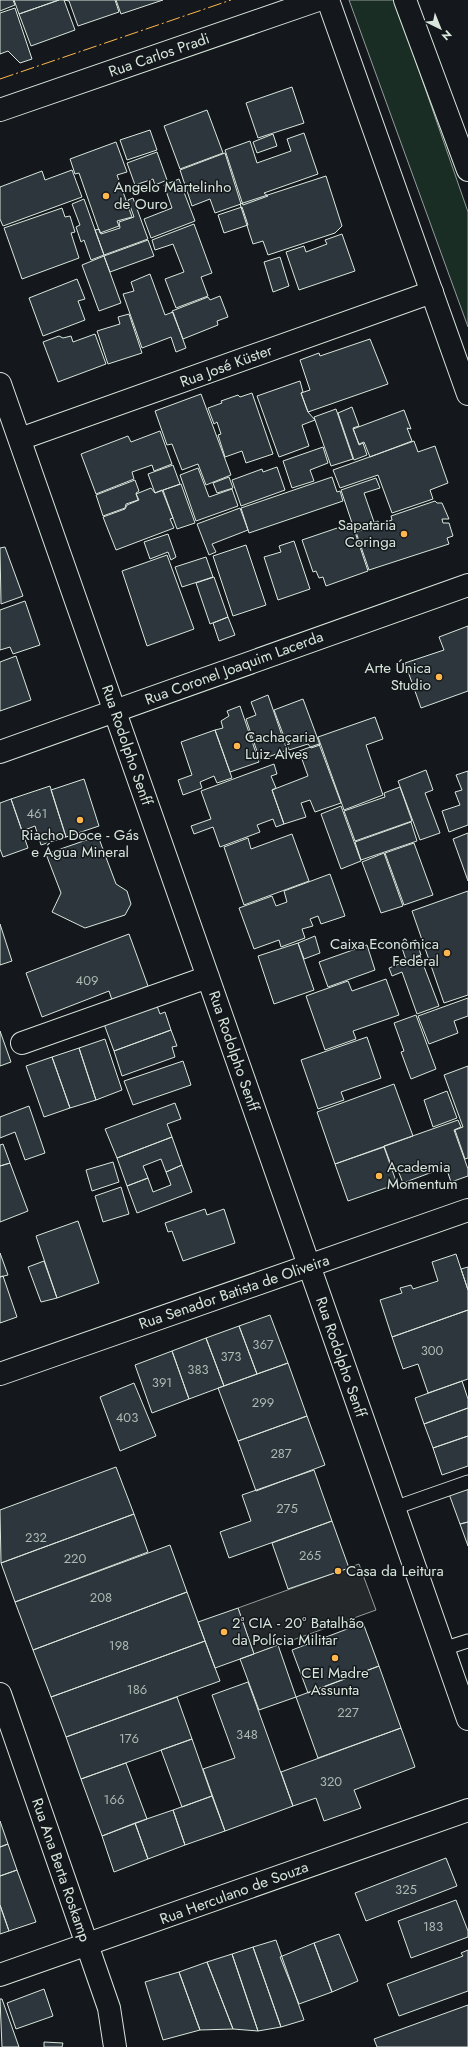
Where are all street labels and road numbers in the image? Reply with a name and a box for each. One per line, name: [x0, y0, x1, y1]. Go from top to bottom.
street label: Rua Carlos Pradi: [106, 27, 212, 83]
street label: Rua José Küster: [177, 339, 276, 393]
street label: Rua Coronel Joaquim Lacerda: [142, 625, 326, 711]
street label: Rua Rodolpho Senff: [96, 682, 158, 809]
street label: Rua Rodolpho Senff: [203, 988, 265, 1115]
street label: Rua Senador Batista de Oliveira: [136, 1249, 332, 1335]
street label: Rua Rodolpho Senff: [310, 1294, 372, 1421]
street label: Rua Ana Berta Roskamp: [26, 1795, 96, 1945]
street label: Rua Herculano de Souza: [157, 1856, 311, 1930]

